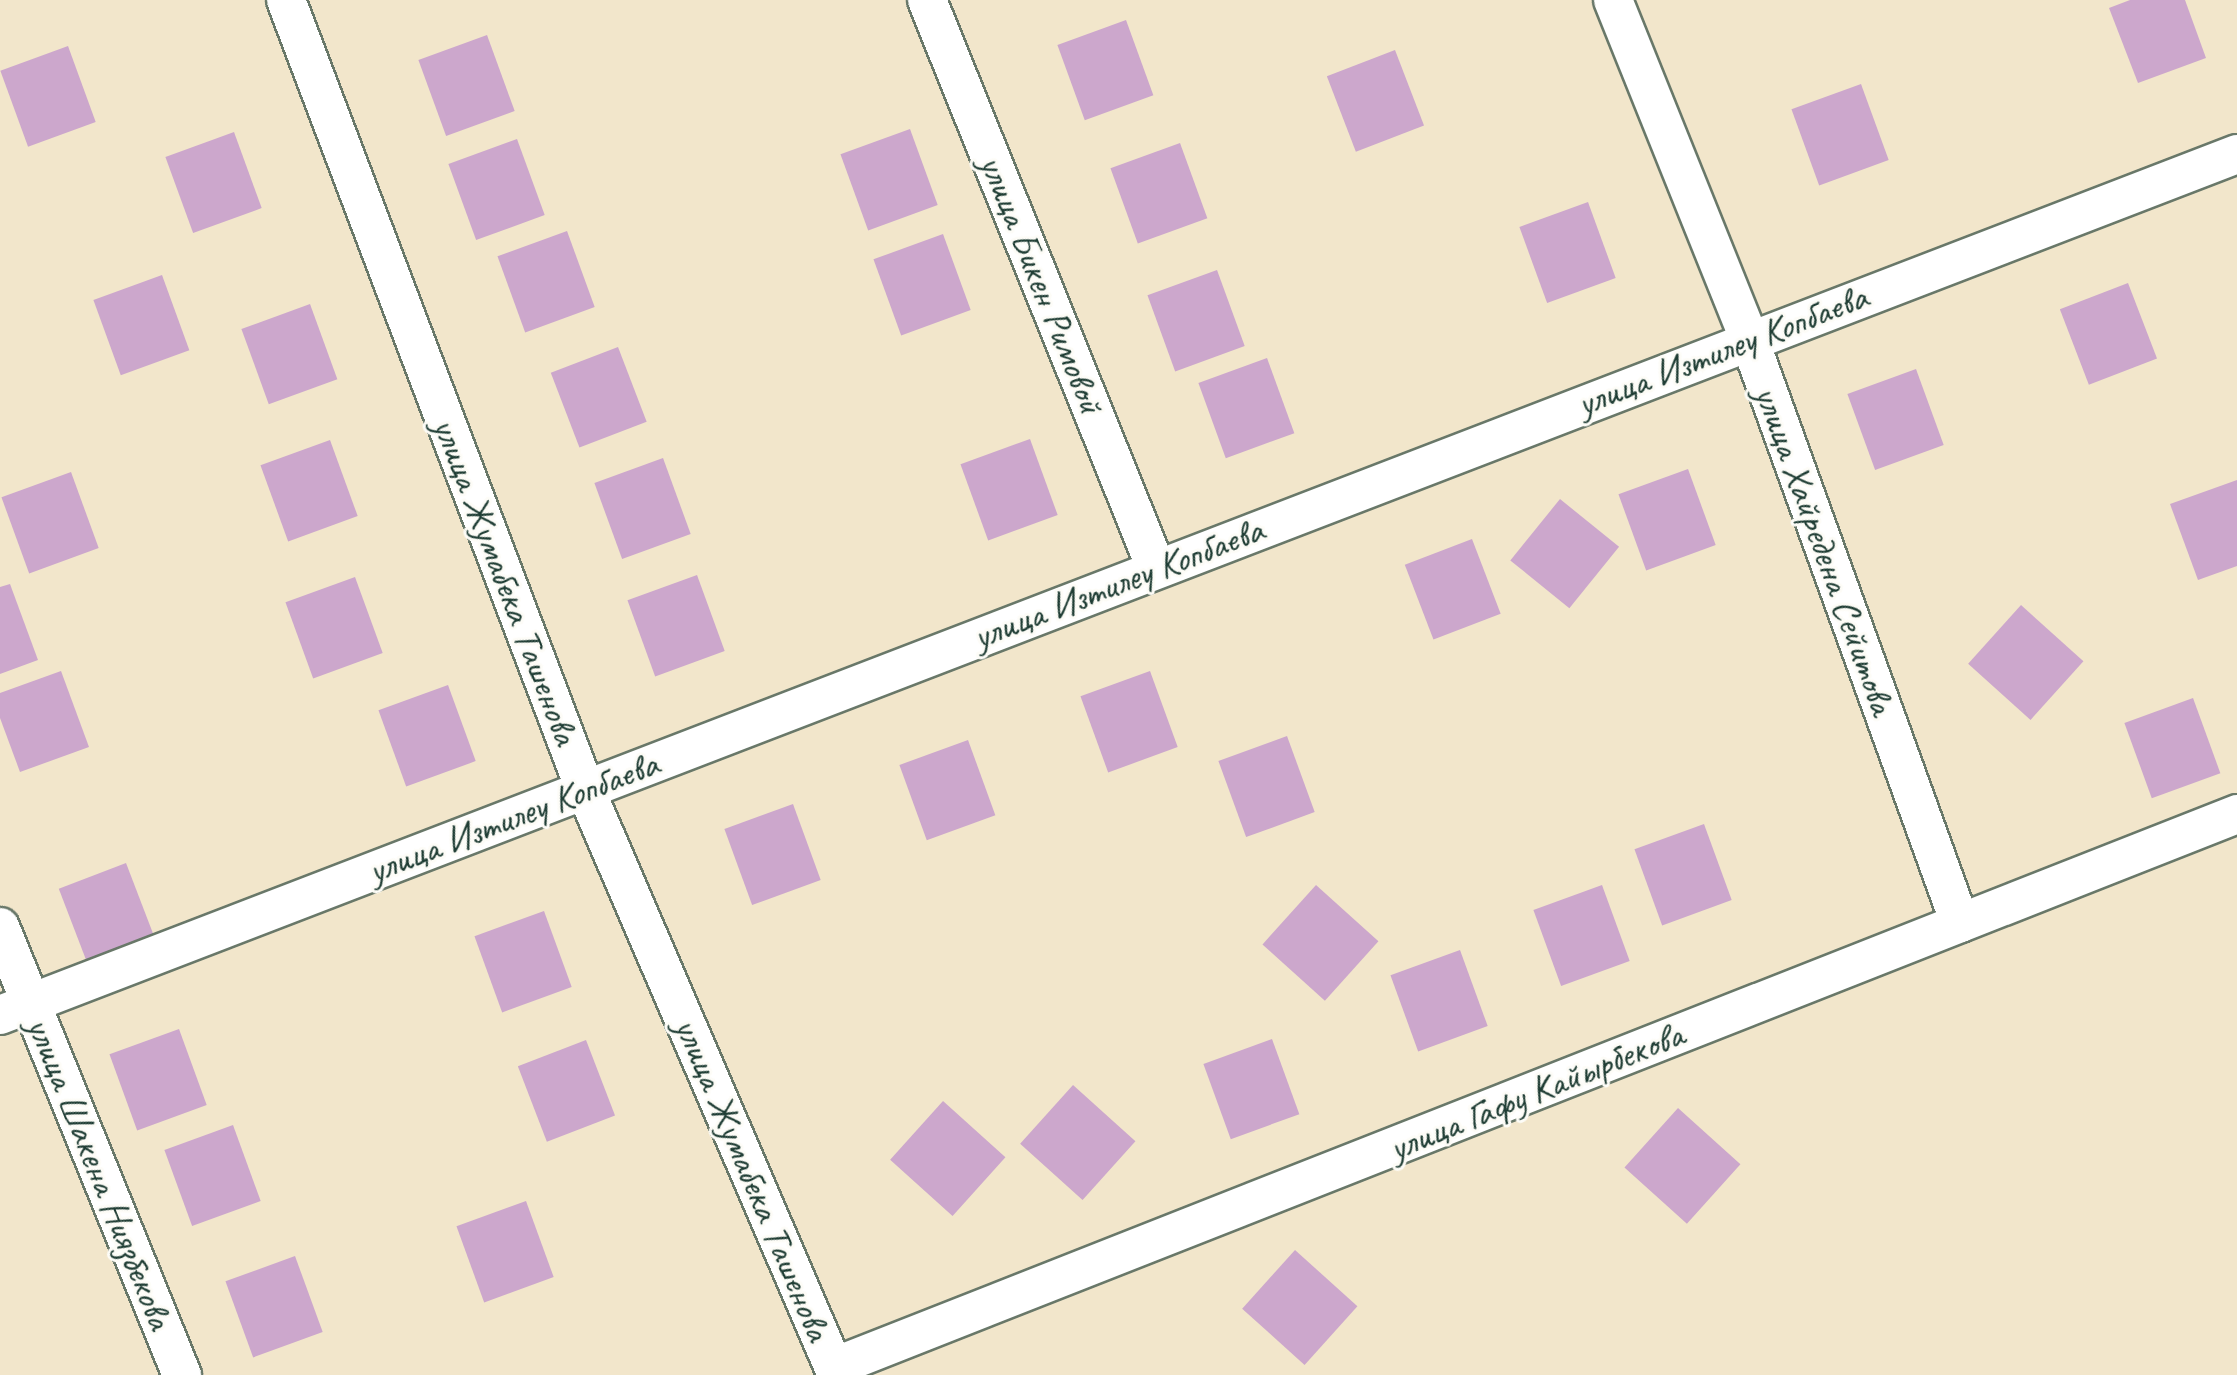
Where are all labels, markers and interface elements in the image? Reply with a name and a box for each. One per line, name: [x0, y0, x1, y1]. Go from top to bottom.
street label: улица Бикен Римовой: [970, 150, 1114, 418]
street label: улица Изтилеу Копбаева: [1568, 273, 1876, 427]
street label: улица Хайредена Сейитова: [1744, 380, 1906, 720]
street label: улица Жумабека Ташенова: [423, 411, 589, 751]
street label: улица Изтилеу Копбаева: [964, 506, 1272, 660]
street label: улица Изтилеу Копбаева: [359, 740, 667, 894]
street label: улица Шакена Ниязбекова: [17, 1011, 183, 1335]
street label: улица Жумабека Ташенова: [664, 1011, 842, 1347]
street label: улица Гафу Кайырбекова: [1383, 1011, 1689, 1171]

